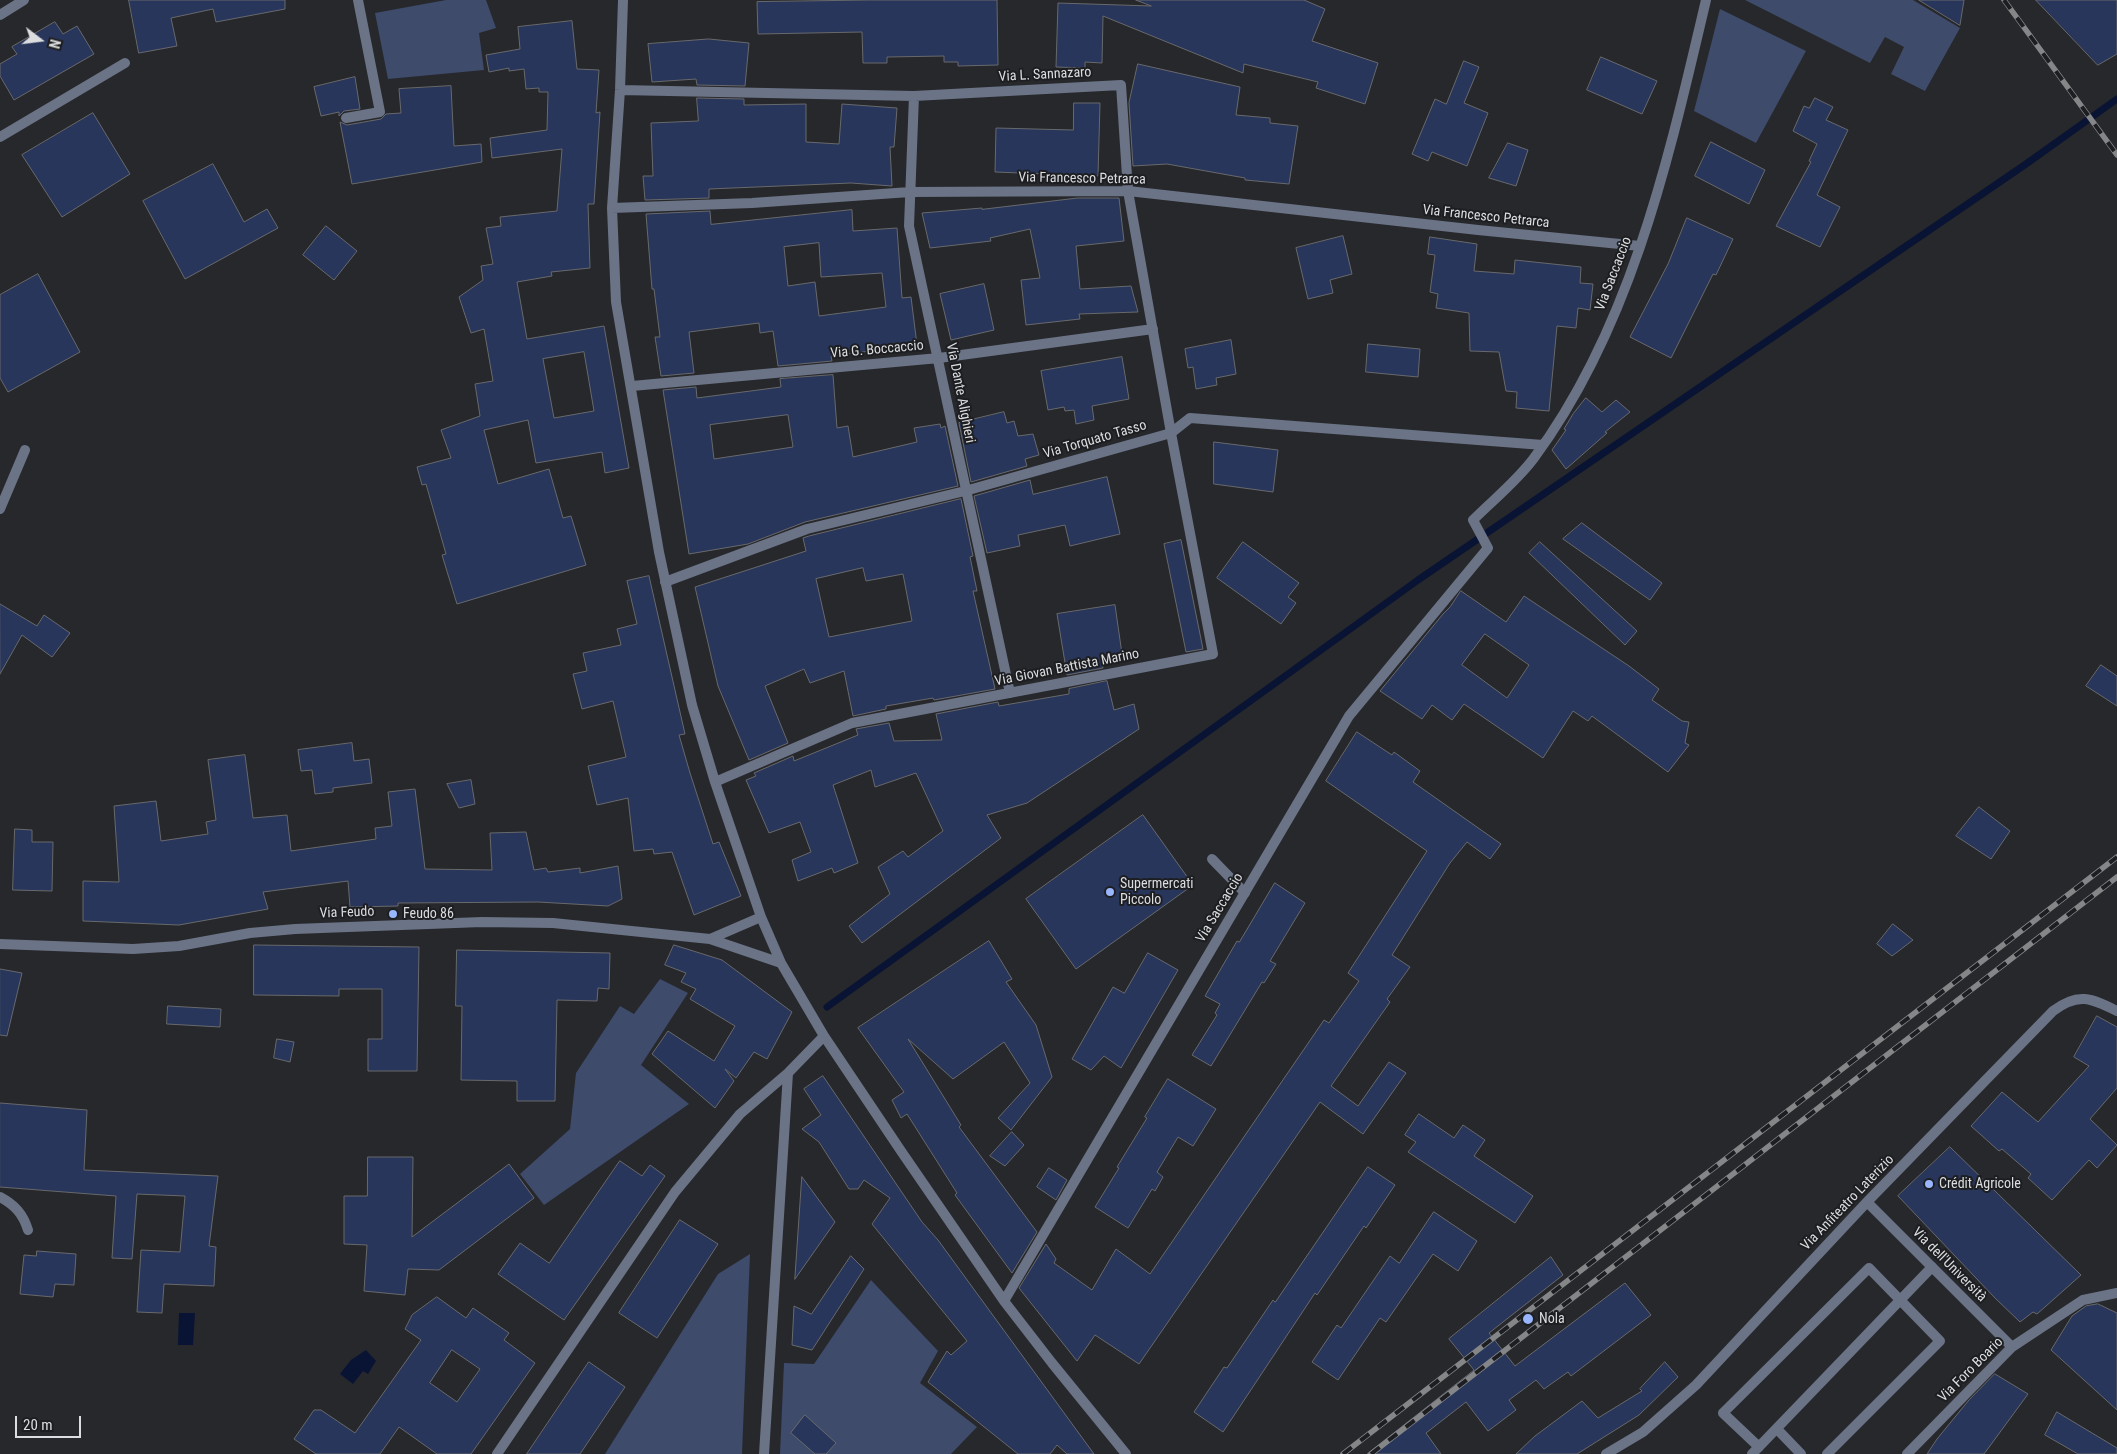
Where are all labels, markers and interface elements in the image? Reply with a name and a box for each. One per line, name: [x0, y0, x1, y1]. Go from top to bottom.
north arrow: [15, 15, 65, 65]
text: N: [46, 38, 63, 50]
street label: Via L. Sannazaro: [998, 64, 1092, 86]
street label: Via Francesco Petrarca: [1018, 169, 1146, 189]
street label: Via Francesco Petrarca: [1422, 202, 1550, 232]
street label: Via Saccaccio: [1592, 235, 1636, 313]
street label: Via G. Boccaccio: [830, 338, 924, 362]
street label: Via Dante Alighieri: [942, 341, 978, 445]
street label: Via Torquato Tasso: [1041, 417, 1149, 463]
street label: Via Giovan Battista Marino: [993, 646, 1141, 690]
street label: Via Saccaccio: [1193, 870, 1247, 946]
place label: Supermercati Piccolo: [1120, 876, 1194, 909]
marker: Supermercati Piccolo: [1104, 886, 1116, 898]
street label: Via Feudo: [319, 904, 375, 922]
place label: Feudo 86: [403, 906, 454, 922]
marker: Feudo 86: [387, 908, 399, 920]
street label: Via Anfiteatro Laterizio: [1798, 1152, 1898, 1254]
place label: Crédit Agricole: [1939, 1176, 2021, 1192]
marker: Crédit Agricole: [1923, 1178, 1935, 1190]
street label: Via dell'Università: [1908, 1224, 1990, 1306]
place label: Nola: [1539, 1311, 1565, 1327]
marker: Nola: [1521, 1312, 1535, 1326]
street label: Via Foro Boario: [1935, 1334, 2007, 1406]
scale bar: [18, 1406, 84, 1438]
text: 20 m: [23, 1416, 53, 1434]

